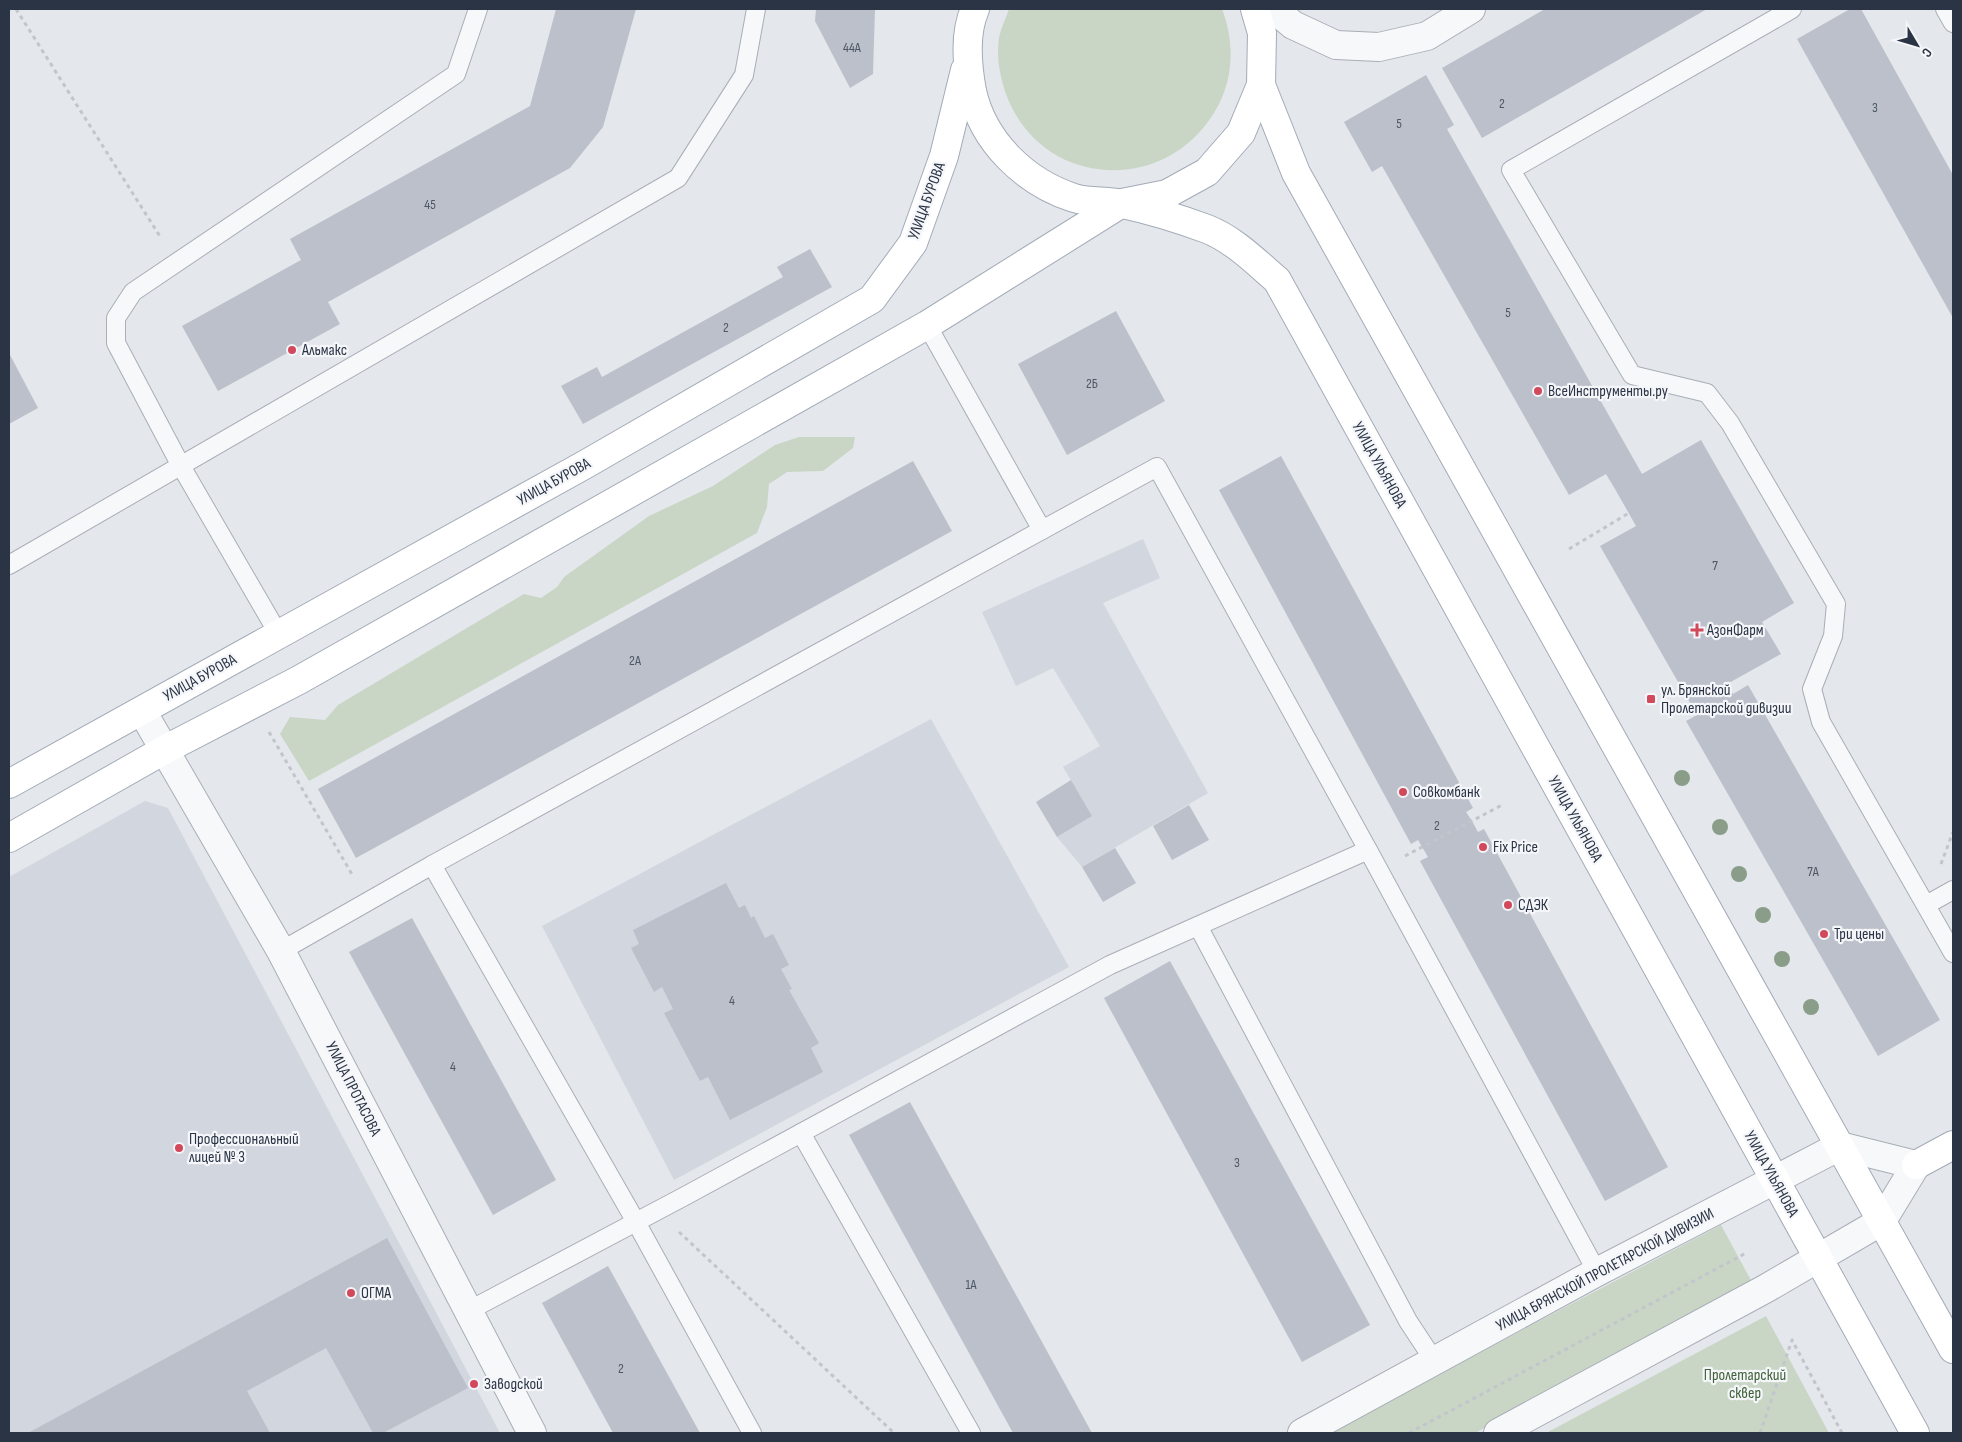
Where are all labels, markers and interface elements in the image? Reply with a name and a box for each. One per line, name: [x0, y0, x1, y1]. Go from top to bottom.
north arrow: [1892, 20, 1942, 70]
house number: 44А: [843, 39, 862, 56]
text: С: [1918, 45, 1936, 61]
house number: 2: [1499, 95, 1505, 112]
house number: 3: [1872, 99, 1878, 116]
house number: 5: [1396, 115, 1402, 132]
street label: УЛИЦА БУРОВА: [904, 160, 950, 242]
house number: 45: [424, 196, 436, 213]
house number: 5: [1505, 304, 1511, 321]
house number: 2: [723, 319, 729, 336]
place label: Альмакс: [301, 341, 347, 360]
marker: Альмакс: [286, 344, 298, 356]
house number: 2Б: [1086, 375, 1098, 392]
place label: ВсеИнструменты.ру: [1548, 382, 1668, 401]
marker: ВсеИнструменты.ру: [1532, 385, 1544, 397]
street label: УЛИЦА УЛЬЯНОВА: [1348, 419, 1411, 511]
street label: УЛИЦА БУРОВА: [514, 454, 594, 510]
house number: 7: [1712, 557, 1718, 574]
place label: АзонФарм: [1706, 621, 1764, 640]
marker: АзонФарм: [1691, 624, 1703, 636]
street label: УЛИЦА БУРОВА: [160, 650, 240, 706]
house number: 2А: [629, 652, 642, 669]
place label: ул. Брянской Пролетарской дивизии: [1661, 681, 1791, 718]
marker: ул. Брянской Пролетарской дивизии: [1645, 693, 1657, 705]
street label: УЛИЦА УЛЬЯНОВА: [1544, 773, 1607, 865]
place label: Совкомбанк: [1413, 783, 1481, 802]
marker: Совкомбанк: [1397, 786, 1409, 798]
house number: 2: [1434, 817, 1440, 834]
place label: Fix Price: [1493, 838, 1538, 857]
marker: Fix Price: [1477, 841, 1489, 853]
house number: 7А: [1807, 863, 1820, 880]
place label: СДЭК: [1518, 896, 1549, 915]
marker: СДЭК: [1502, 899, 1514, 911]
place label: Три цены: [1834, 925, 1884, 944]
marker: Три цены: [1818, 928, 1830, 940]
house number: 4: [729, 992, 735, 1009]
street label: УЛИЦА ПРОТАСОВА: [321, 1039, 385, 1139]
house number: 4: [450, 1058, 456, 1075]
street label: УЛИЦА УЛЬЯНОВА: [1740, 1128, 1803, 1220]
place label: Профессиональный лицей № 3: [189, 1130, 299, 1167]
marker: Профессиональный лицей № 3: [173, 1142, 185, 1154]
house number: 3: [1234, 1154, 1240, 1171]
street label: УЛИЦА БРЯНСКОЙ ПРОЛЕТАРСКОЙ ДИВИЗИИ: [1493, 1204, 1717, 1336]
house number: 1А: [965, 1276, 978, 1293]
place label: ОГМА: [361, 1284, 391, 1303]
marker: ОГМА: [345, 1287, 357, 1299]
house number: 2: [618, 1360, 624, 1377]
park label: Пролетарский сквер: [1704, 1366, 1786, 1403]
place label: Заводской: [484, 1375, 543, 1394]
marker: Заводской: [468, 1378, 480, 1390]

